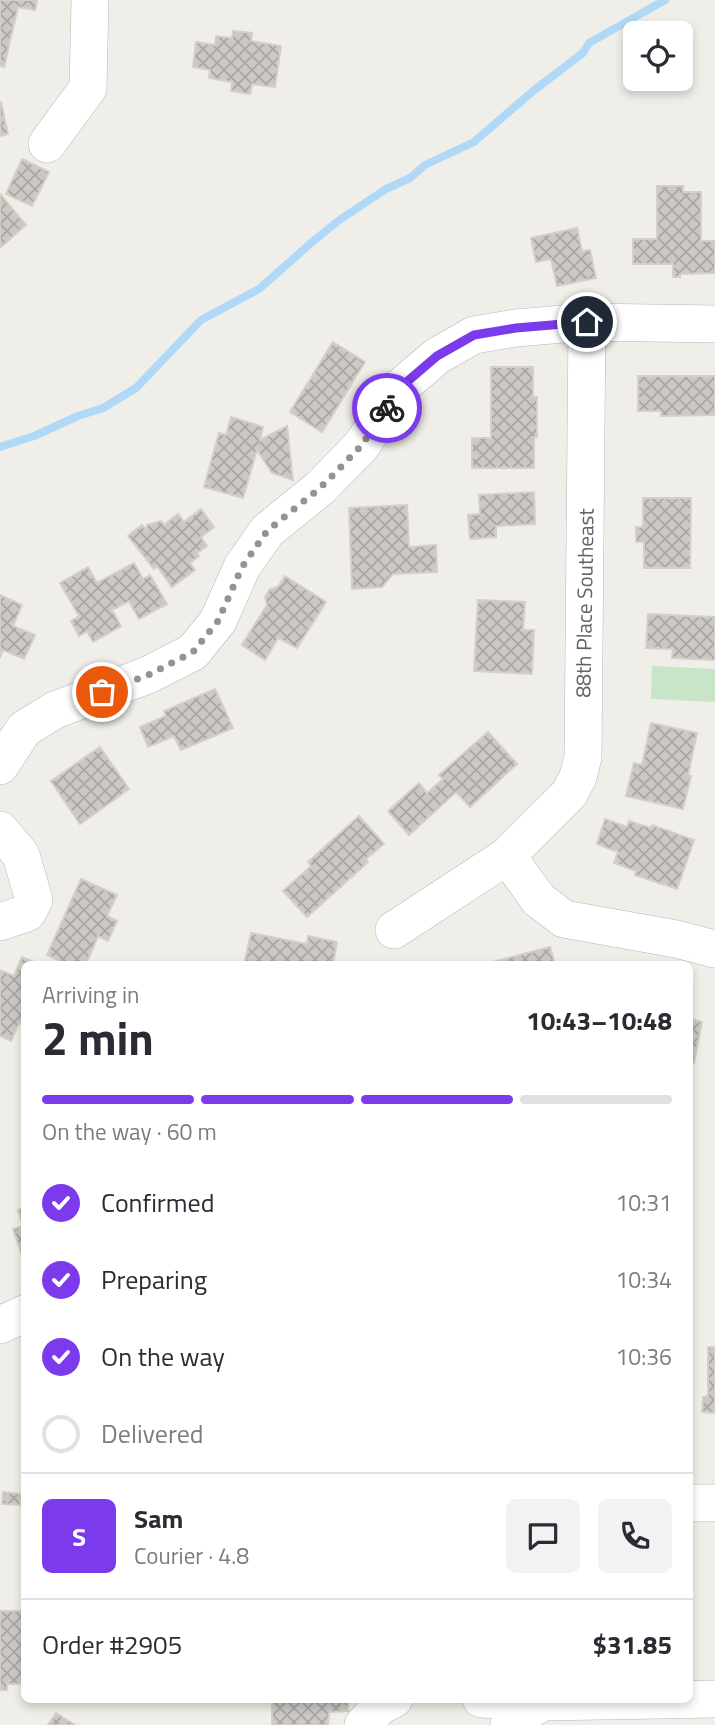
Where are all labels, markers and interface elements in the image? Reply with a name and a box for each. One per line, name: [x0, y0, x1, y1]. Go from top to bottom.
map controls: [623, 21, 693, 91]
button: locate: [623, 21, 693, 91]
pin: [557, 292, 617, 352]
icon: home: [568, 303, 606, 341]
courier: [352, 373, 422, 443]
icon: bike: [368, 389, 406, 427]
street label: 88th Place Southeast: [566, 507, 602, 698]
pin: [72, 662, 132, 722]
icon: bag: [83, 673, 121, 711]
text: Arriving in: [42, 977, 139, 1012]
text: 10:43–10:48: [526, 1001, 672, 1040]
text: 2 min: [42, 1003, 154, 1073]
text: On the way · 60 m: [42, 1114, 217, 1149]
text: Confirmed: [101, 1183, 215, 1222]
icon: check: [42, 1184, 80, 1222]
text: 10:31: [615, 1185, 672, 1220]
text: Preparing: [101, 1260, 207, 1299]
icon: check: [42, 1261, 80, 1299]
text: 10:34: [615, 1262, 672, 1297]
text: On the way: [101, 1337, 225, 1376]
icon: check: [42, 1338, 80, 1376]
text: 10:36: [615, 1339, 672, 1374]
text: Delivered: [101, 1414, 204, 1453]
text: Sam: [134, 1499, 183, 1538]
button: chat: [506, 1499, 580, 1573]
button: phone: [598, 1499, 672, 1573]
text: S: [72, 1517, 86, 1556]
text: Courier · 4.8: [134, 1538, 249, 1573]
text: Order #2905: [42, 1625, 182, 1664]
text: $31.85: [593, 1625, 672, 1664]

